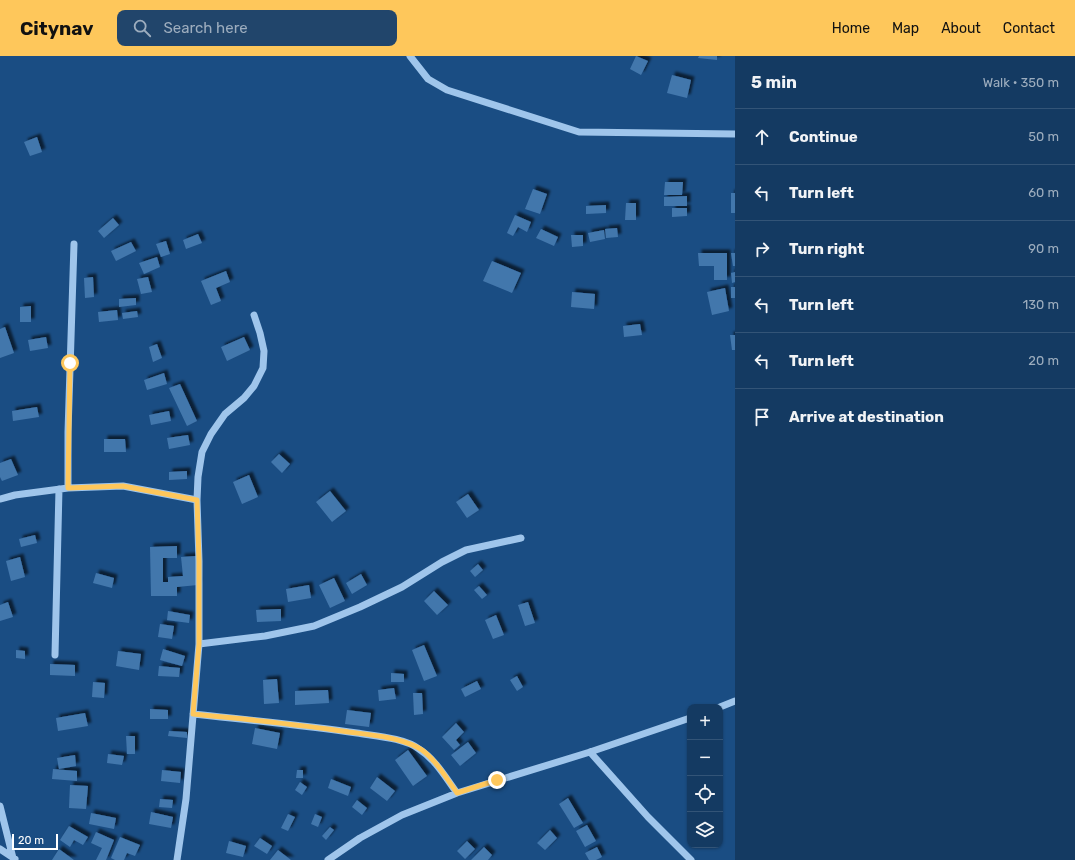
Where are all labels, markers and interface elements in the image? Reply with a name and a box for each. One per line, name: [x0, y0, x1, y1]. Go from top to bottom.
search box: [117, 10, 397, 46]
text: Citynav: [20, 17, 93, 40]
icon: search: [131, 17, 153, 39]
text: Search here: [163, 19, 248, 37]
text: Home: [832, 20, 870, 37]
text: Map: [892, 20, 919, 37]
text: About: [941, 20, 981, 37]
text: Contact: [1003, 20, 1055, 37]
text: 5 min: [751, 72, 797, 92]
text: Walk · 350 m: [983, 75, 1059, 90]
icon: ahead: [751, 126, 773, 148]
text: Continue: [789, 128, 858, 146]
text: 50 m: [1028, 129, 1059, 144]
icon: left: [751, 182, 773, 204]
text: Turn left: [789, 184, 854, 202]
text: 60 m: [1028, 185, 1059, 200]
icon: right: [751, 238, 773, 260]
text: Turn right: [789, 240, 864, 258]
text: 90 m: [1028, 241, 1059, 256]
icon: left: [751, 294, 773, 316]
text: Turn left: [789, 296, 854, 314]
text: 130 m: [1023, 297, 1059, 312]
icon: left: [751, 350, 773, 372]
text: Turn left: [789, 352, 854, 370]
text: 20 m: [1028, 353, 1059, 368]
route start: [61, 354, 79, 372]
icon: arrive: [751, 406, 773, 428]
text: Arrive at destination: [789, 408, 944, 426]
map controls: [687, 704, 723, 848]
button: +: [687, 704, 723, 740]
button: −: [687, 740, 723, 776]
route end: [488, 771, 506, 789]
button: locate: [687, 776, 723, 812]
button: layers: [687, 812, 723, 848]
scale bar: [12, 832, 58, 851]
text: 20 m: [18, 834, 44, 847]

